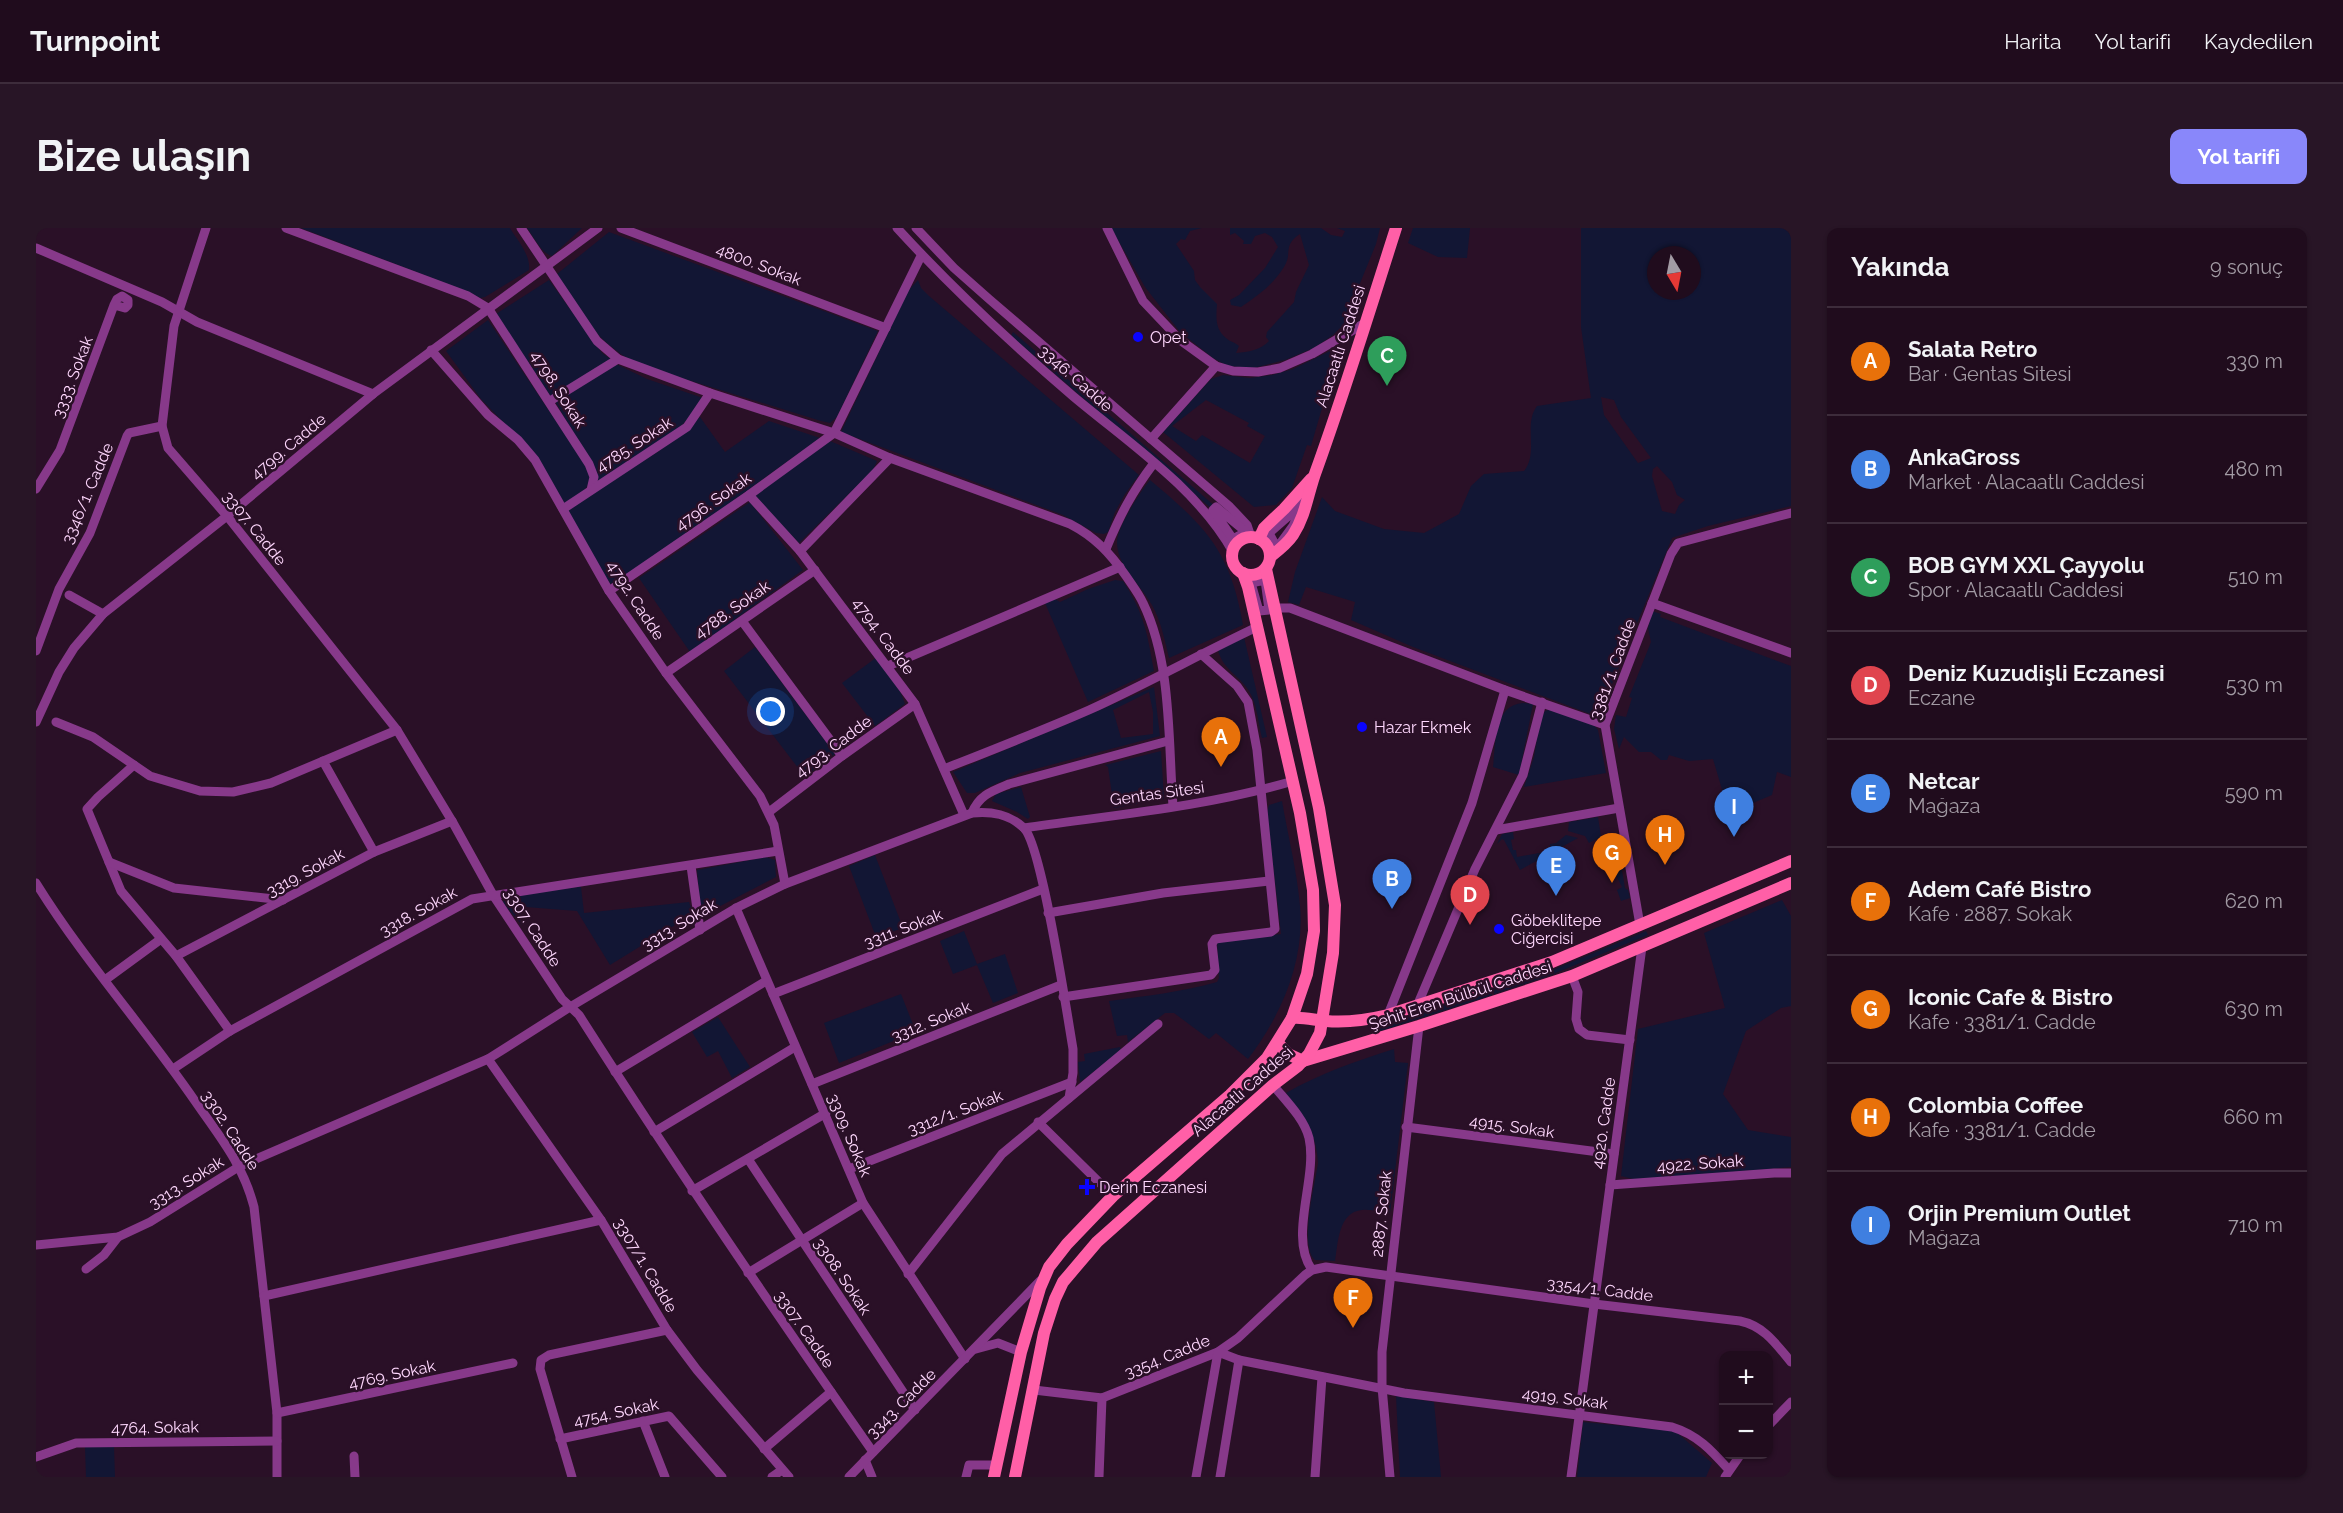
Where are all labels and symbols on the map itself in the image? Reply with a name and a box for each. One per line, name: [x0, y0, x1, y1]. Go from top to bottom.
street label: 4800. Sokak: [714, 240, 805, 290]
north arrow: [1647, 246, 1701, 300]
street label: Alacaatlı Caddesi: [1312, 283, 1369, 410]
place label: Opet: [1150, 328, 1187, 347]
marker: Opet: [1131, 330, 1145, 344]
street label: 3333. Sokak: [48, 333, 97, 421]
pin: C: [1368, 336, 1406, 386]
street label: 3346. Cadde: [1035, 341, 1116, 416]
street label: 4798. Sokak: [527, 347, 591, 432]
street label: 4799. Cadde: [247, 410, 330, 483]
street label: 4785. Sokak: [592, 412, 677, 476]
street label: 3346/1. Cadde: [58, 440, 117, 547]
street label: 4796. Sokak: [672, 468, 755, 534]
street label: 3307. Cadde: [219, 487, 290, 569]
street label: 4792. Cadde: [603, 557, 668, 644]
street label: 4788. Sokak: [691, 576, 774, 642]
street label: 4794. Cadde: [849, 594, 919, 679]
street label: 3381/1. Cadde: [1585, 616, 1639, 722]
your location: [756, 697, 785, 726]
street label: 4793. Cadde: [791, 711, 875, 781]
pin: A: [1202, 718, 1240, 767]
place label: Hazar Ekmek: [1374, 718, 1472, 737]
marker: Hazar Ekmek: [1355, 720, 1369, 734]
street label: Gentas Sitesi: [1109, 777, 1205, 810]
pin: I: [1714, 788, 1754, 837]
pin: H: [1646, 816, 1684, 865]
pin: G: [1592, 834, 1632, 883]
street label: 3319. Sokak: [263, 844, 348, 901]
pin: E: [1536, 846, 1576, 896]
pin: B: [1372, 860, 1412, 909]
pin: D: [1450, 876, 1490, 925]
street label: 3318. Sokak: [376, 882, 461, 940]
street label: 3307. Cadde: [500, 884, 565, 970]
street label: 3313. Sokak: [638, 894, 721, 954]
street label: 3311. Sokak: [861, 905, 946, 952]
place label: Göbeklitepe Ciğercisi: [1511, 911, 1601, 948]
marker: Göbeklitepe Ciğercisi: [1492, 922, 1506, 936]
street label: Şehit Eren Bülbül Caddesi: [1366, 957, 1554, 1034]
street label: 3312. Sokak: [889, 997, 974, 1046]
street label: Alacaatlı Caddesi: [1188, 1042, 1297, 1140]
street label: 4920. Cadde: [1588, 1076, 1619, 1170]
street label: 3312/1. Sokak: [905, 1085, 1006, 1139]
street label: 3302. Cadde: [198, 1087, 263, 1174]
street label: 3309. Sokak: [824, 1091, 876, 1180]
street label: 4915. Sokak: [1468, 1111, 1556, 1142]
street label: 4922. Sokak: [1656, 1151, 1744, 1176]
street label: 3313. Sokak: [145, 1152, 228, 1213]
street label: 2887. Sokak: [1368, 1169, 1396, 1258]
place label: Derin Eczanesi: [1099, 1178, 1207, 1197]
marker: Derin Eczanesi: [1080, 1180, 1094, 1194]
street label: 3307/1. Cadde: [610, 1215, 681, 1316]
street label: 3308. Sokak: [810, 1234, 875, 1319]
street label: 3354/1. Cadde: [1546, 1274, 1654, 1305]
pin: F: [1334, 1278, 1372, 1328]
street label: 3307. Cadde: [771, 1287, 838, 1372]
street label: 3354. Cadde: [1122, 1331, 1213, 1382]
street label: 4769. Sokak: [347, 1356, 438, 1393]
street label: 3343. Cadde: [863, 1365, 940, 1442]
street label: 4919. Sokak: [1521, 1384, 1609, 1413]
street label: 4754. Sokak: [572, 1394, 661, 1431]
street label: 4764. Sokak: [111, 1417, 199, 1438]

